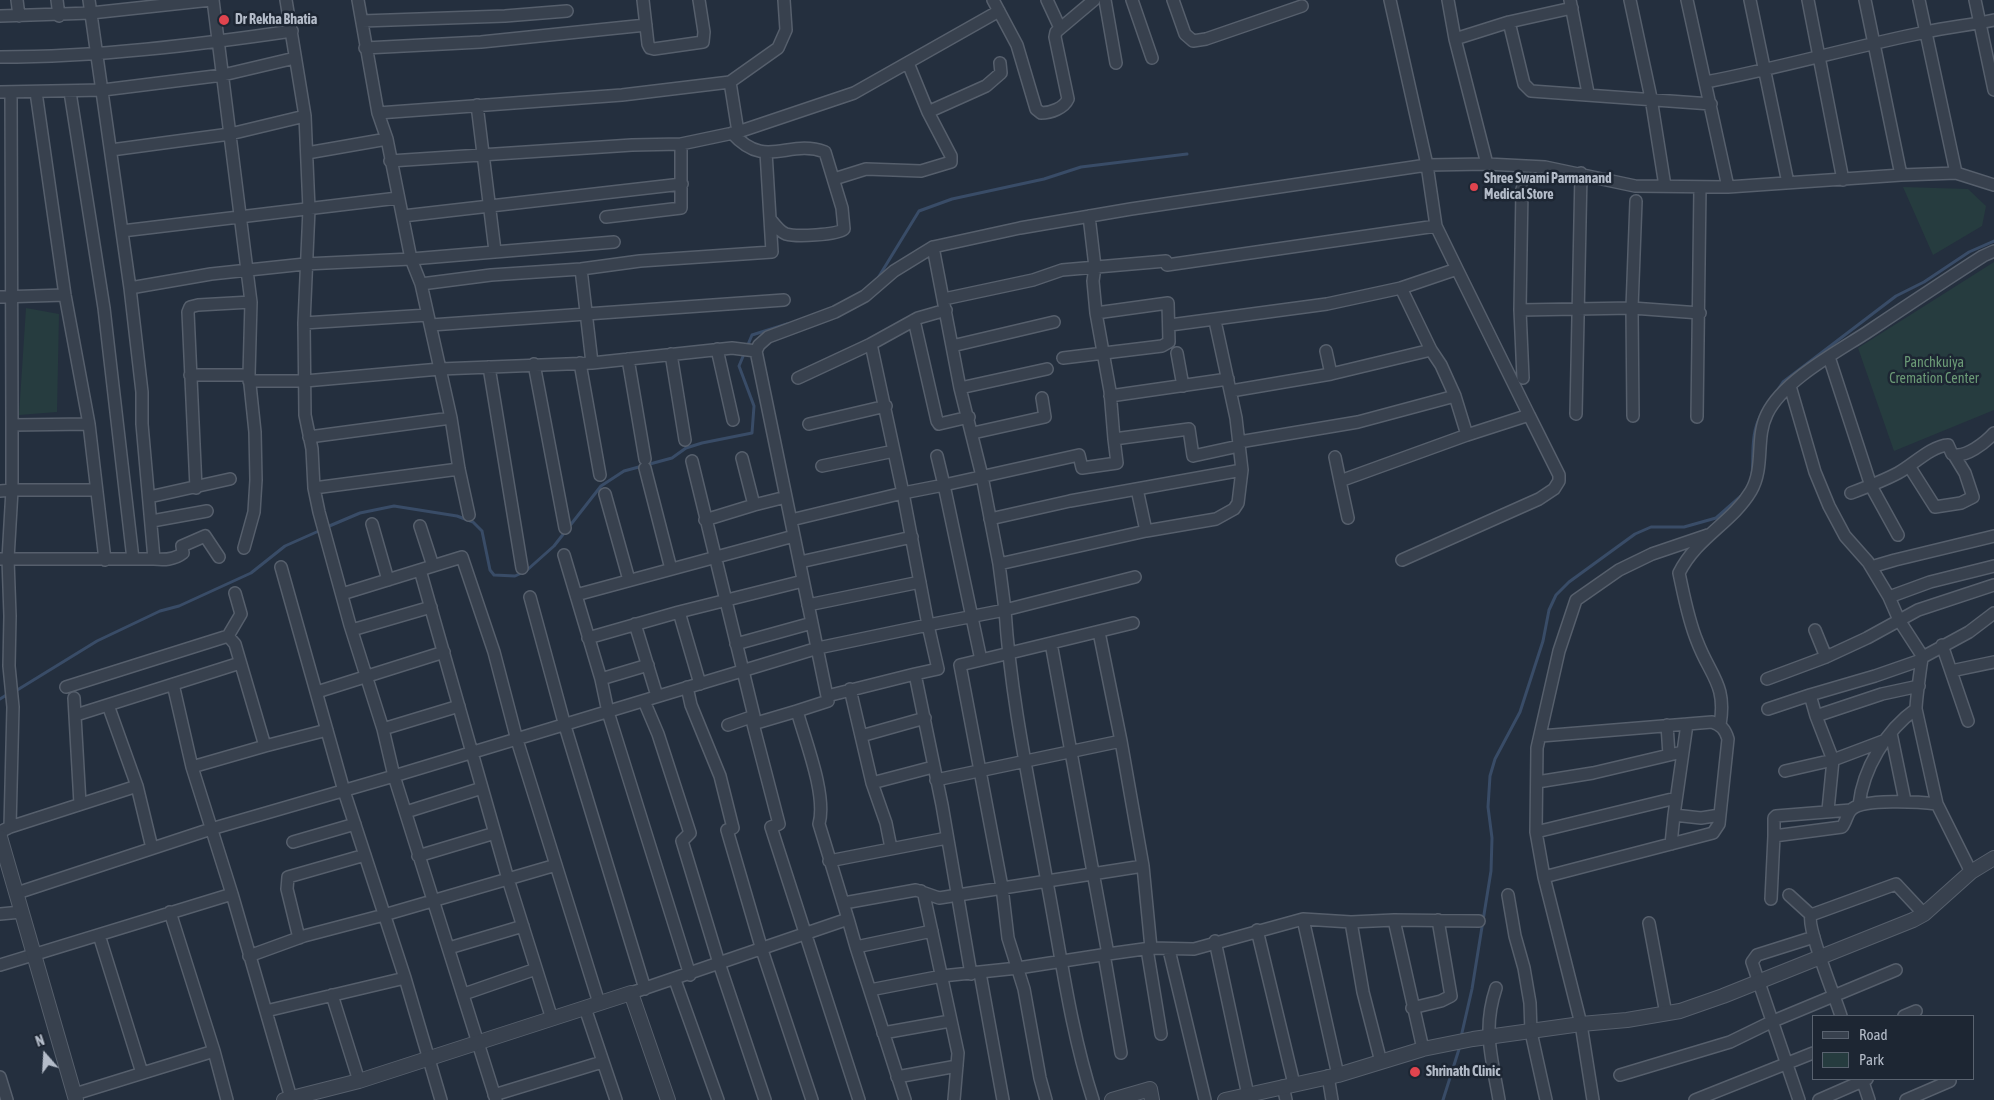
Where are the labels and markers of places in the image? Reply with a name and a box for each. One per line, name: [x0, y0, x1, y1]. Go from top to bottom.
place label: Dr Rekha Bhatia: [235, 12, 317, 28]
marker: Dr Rekha Bhatia: [217, 13, 231, 27]
place label: Shree Swami Parmanand Medical Store: [1484, 171, 1612, 203]
marker: Shree Swami Parmanand Medical Store: [1468, 181, 1480, 193]
place label: Shrinath Clinic: [1426, 1064, 1500, 1080]
marker: Shrinath Clinic: [1408, 1065, 1422, 1079]

